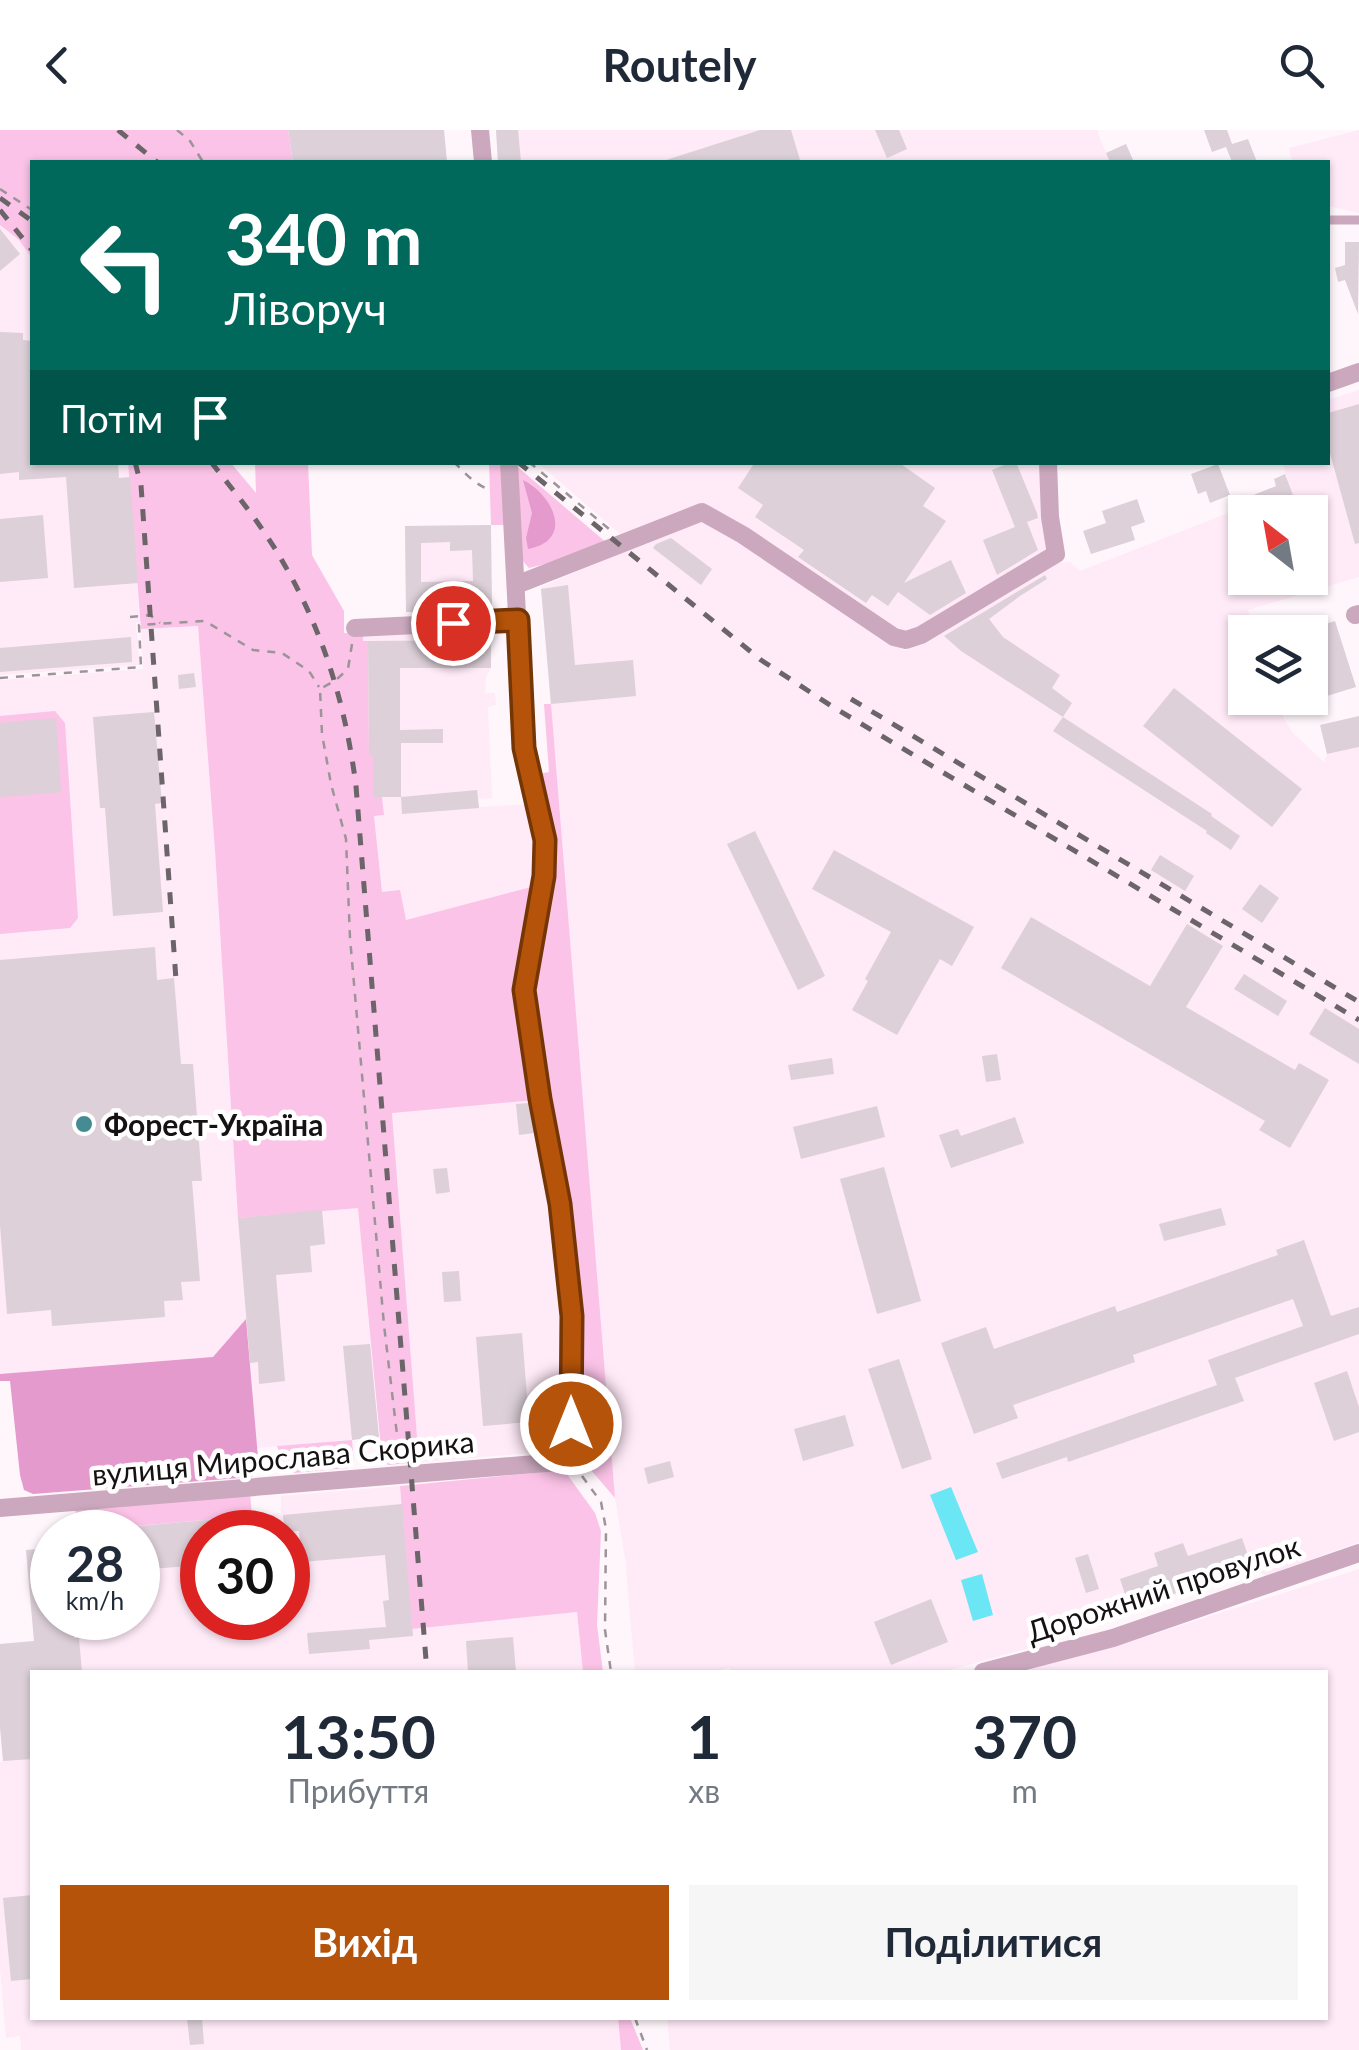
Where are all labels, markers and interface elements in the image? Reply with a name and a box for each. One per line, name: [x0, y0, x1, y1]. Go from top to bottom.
icon: back: [30, 38, 85, 93]
text: Routely: [602, 38, 757, 92]
icon: search: [1274, 38, 1329, 93]
text: 340 m: [225, 196, 422, 280]
icon: left: [60, 200, 190, 330]
text: Ліворуч: [225, 281, 387, 335]
icon: arrive: [183, 390, 238, 445]
text: Потім: [60, 395, 163, 441]
north arrow: [1228, 495, 1328, 595]
map controls: [1228, 495, 1328, 715]
pin: [411, 581, 496, 666]
icon: arrive: [426, 596, 481, 651]
button: layers: [1228, 615, 1328, 715]
place label: Форест-Україна: [104, 1106, 323, 1142]
marker: Форест-Україна: [73, 1113, 95, 1135]
position arrow: [519, 1372, 623, 1476]
street label: вулиця Мирослава Скорика: [90, 1422, 476, 1492]
speed limit sign: 30: [180, 1510, 310, 1640]
street label: Дорожний провулок: [1022, 1527, 1305, 1649]
text: 28: [66, 1533, 124, 1593]
text: km/h: [66, 1585, 124, 1615]
text: 13:50: [281, 1700, 436, 1772]
text: 1: [687, 1700, 722, 1772]
text: 370: [973, 1700, 1077, 1772]
text: Прибуття: [288, 1771, 429, 1810]
text: хв: [688, 1771, 720, 1810]
text: m: [1012, 1771, 1038, 1810]
button: Вихід: [60, 1885, 669, 2000]
button: Поділитися: [689, 1885, 1298, 2000]

